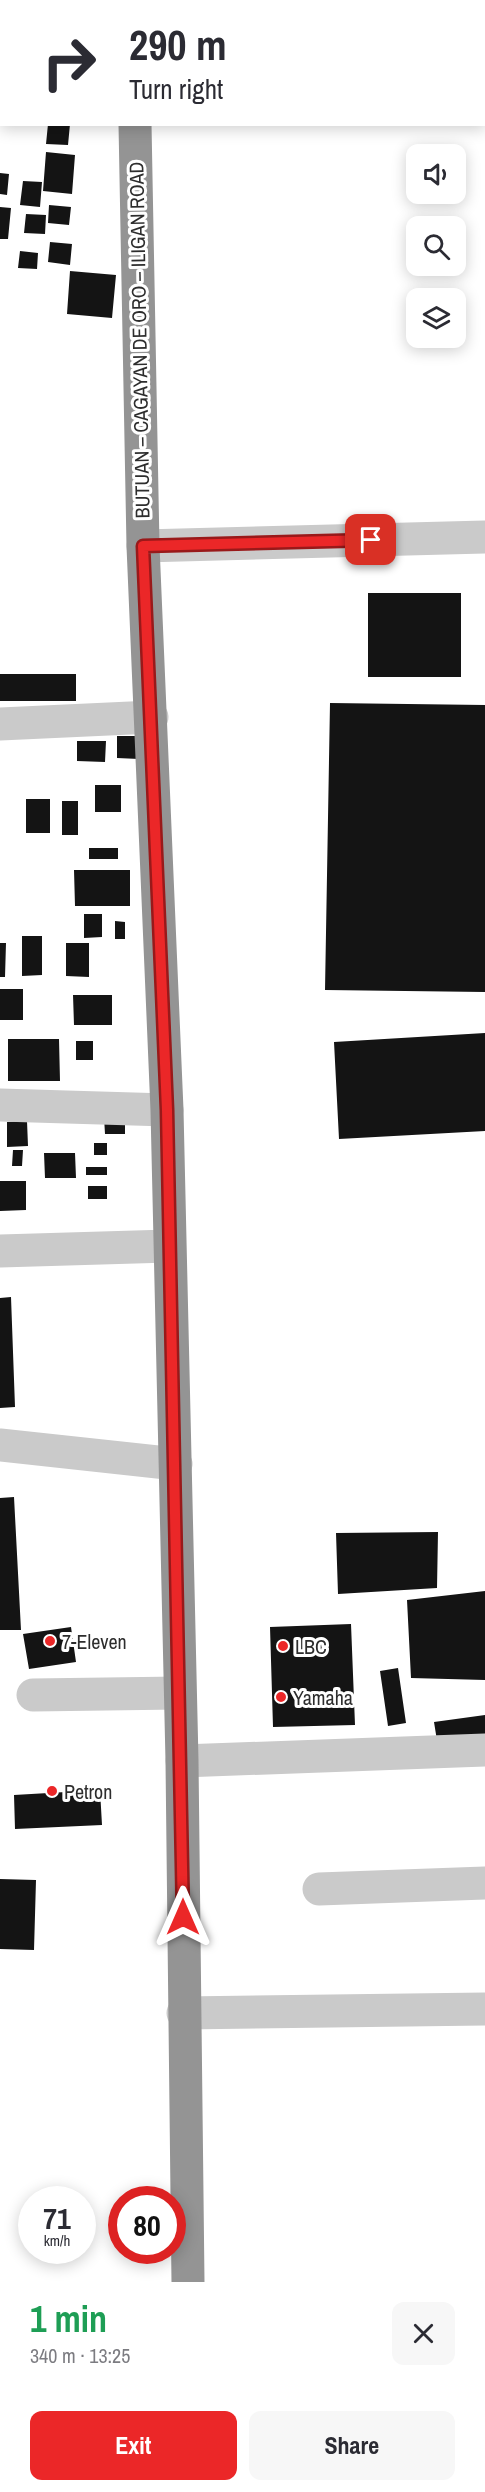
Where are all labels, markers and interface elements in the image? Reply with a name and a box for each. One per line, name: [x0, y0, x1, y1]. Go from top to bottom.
text: 290 m: [129, 17, 227, 73]
icon: right: [30, 24, 108, 102]
text: Turn right: [129, 71, 223, 107]
map controls: [406, 144, 466, 348]
button: sound: [406, 144, 466, 204]
street label: BUTUAN – CAGAYAN DE ORO – ILIGAN ROAD: [122, 161, 156, 519]
button: search: [406, 216, 466, 276]
button: layers: [406, 288, 466, 348]
pin: [345, 514, 396, 565]
icon: arrive: [354, 523, 387, 556]
place label: 7-Eleven: [62, 1628, 127, 1655]
place label: LBC: [295, 1633, 327, 1660]
marker: 7-Eleven: [43, 1634, 57, 1648]
marker: LBC: [276, 1639, 290, 1653]
place label: Yamaha: [293, 1684, 353, 1711]
marker: Yamaha: [274, 1690, 288, 1704]
place label: Petron: [64, 1778, 112, 1805]
marker: Petron: [45, 1784, 59, 1798]
position arrow: [151, 1885, 215, 1949]
speed limit sign: 80: [108, 2186, 186, 2264]
text: 71: [43, 2198, 71, 2238]
text: km/h: [44, 2230, 70, 2251]
text: 1 min: [30, 2295, 107, 2343]
button: close: [392, 2302, 455, 2365]
text: 340 m · 13:25: [30, 2342, 130, 2369]
button: Exit: [30, 2411, 237, 2480]
button: Share: [249, 2411, 455, 2480]

